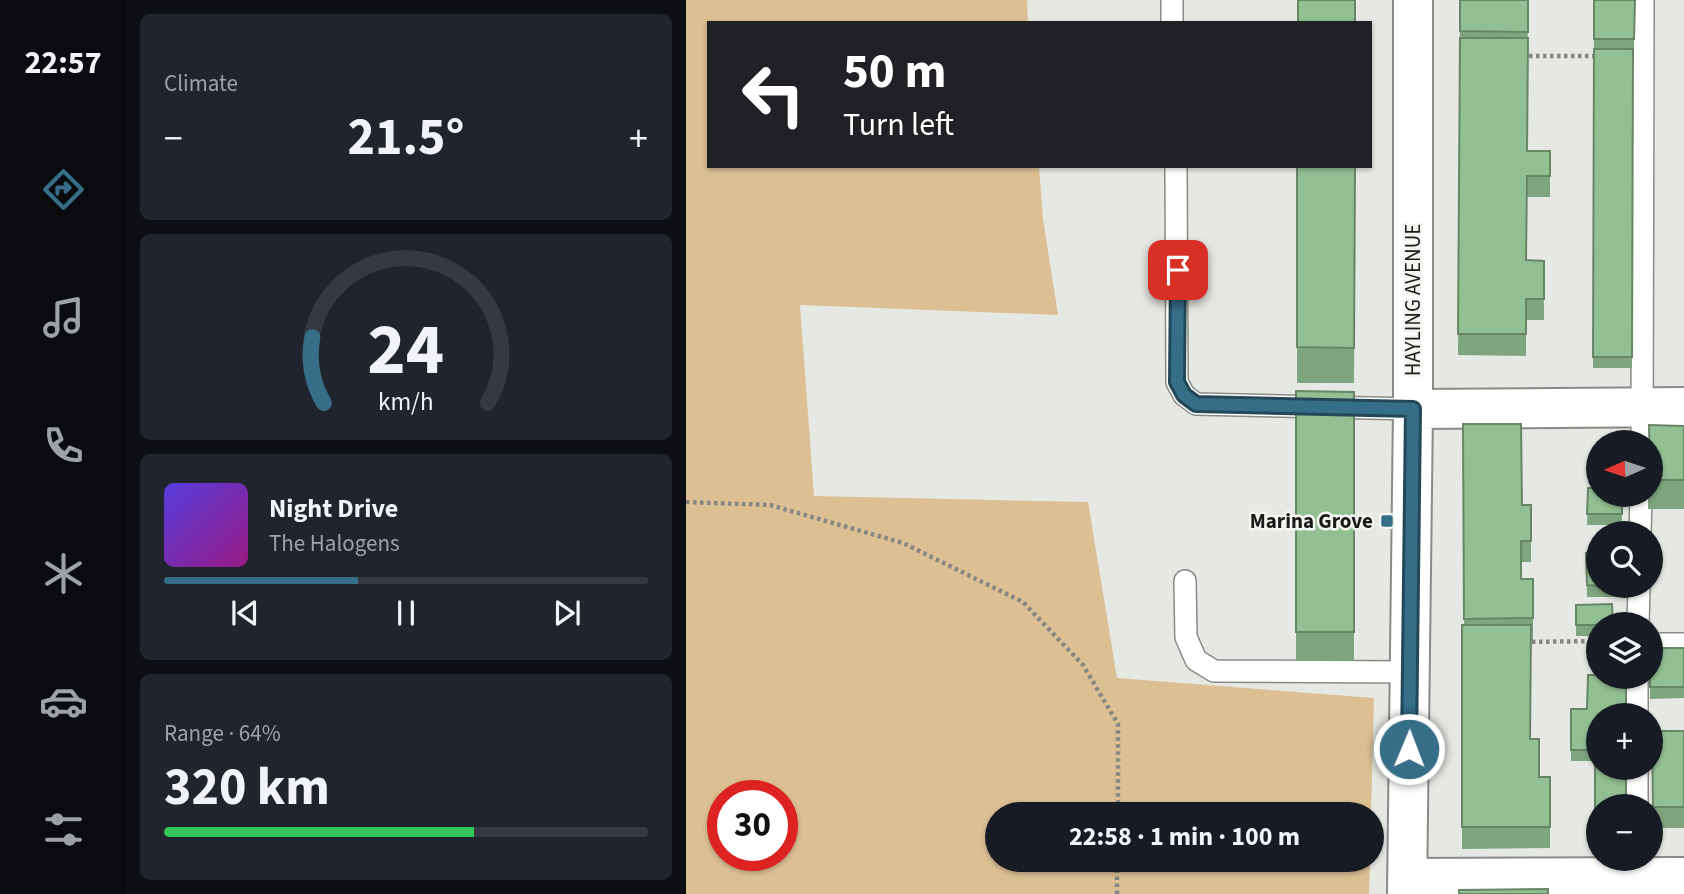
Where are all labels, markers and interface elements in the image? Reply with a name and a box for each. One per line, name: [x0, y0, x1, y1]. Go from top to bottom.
text: 50 m: [843, 37, 947, 107]
text: 22:57: [24, 40, 102, 86]
icon: left: [728, 49, 819, 140]
text: Climate: [164, 67, 238, 100]
text: 21.5°: [348, 101, 464, 175]
text: Turn left: [843, 102, 954, 148]
text: −: [164, 112, 183, 166]
text: +: [629, 112, 648, 166]
icon: directions: [39, 165, 88, 214]
street label: HAYLING AVENUE: [1398, 224, 1428, 376]
pin: [1148, 240, 1208, 300]
icon: arrive: [1159, 251, 1197, 289]
icon: music: [39, 293, 88, 342]
text: 24: [368, 298, 444, 402]
text: km/h: [378, 384, 434, 420]
icon: phone: [39, 421, 88, 470]
north arrow: [1586, 430, 1662, 508]
map controls: [1586, 430, 1663, 871]
text: Night Drive: [269, 490, 398, 527]
place label: Marina Grove: [1250, 506, 1373, 536]
marker: Marina Grove: [1379, 513, 1395, 529]
button: search: [1586, 521, 1663, 598]
text: The Halogens: [269, 527, 400, 560]
icon: climate: [39, 549, 88, 598]
icon: previous: [226, 594, 264, 632]
icon: pause: [387, 594, 425, 632]
icon: next: [548, 594, 586, 632]
button: layers: [1586, 612, 1663, 689]
icon: car: [39, 677, 88, 726]
button: +: [1586, 703, 1663, 780]
position arrow: [1372, 712, 1446, 786]
text: Range · 64%: [164, 717, 281, 750]
text: 320 km: [164, 751, 330, 825]
speed limit sign: 30: [707, 780, 798, 871]
button: −: [1586, 794, 1663, 871]
icon: filters: [39, 805, 88, 854]
text: 22:58 · 1 min · 100 m: [1069, 818, 1300, 855]

